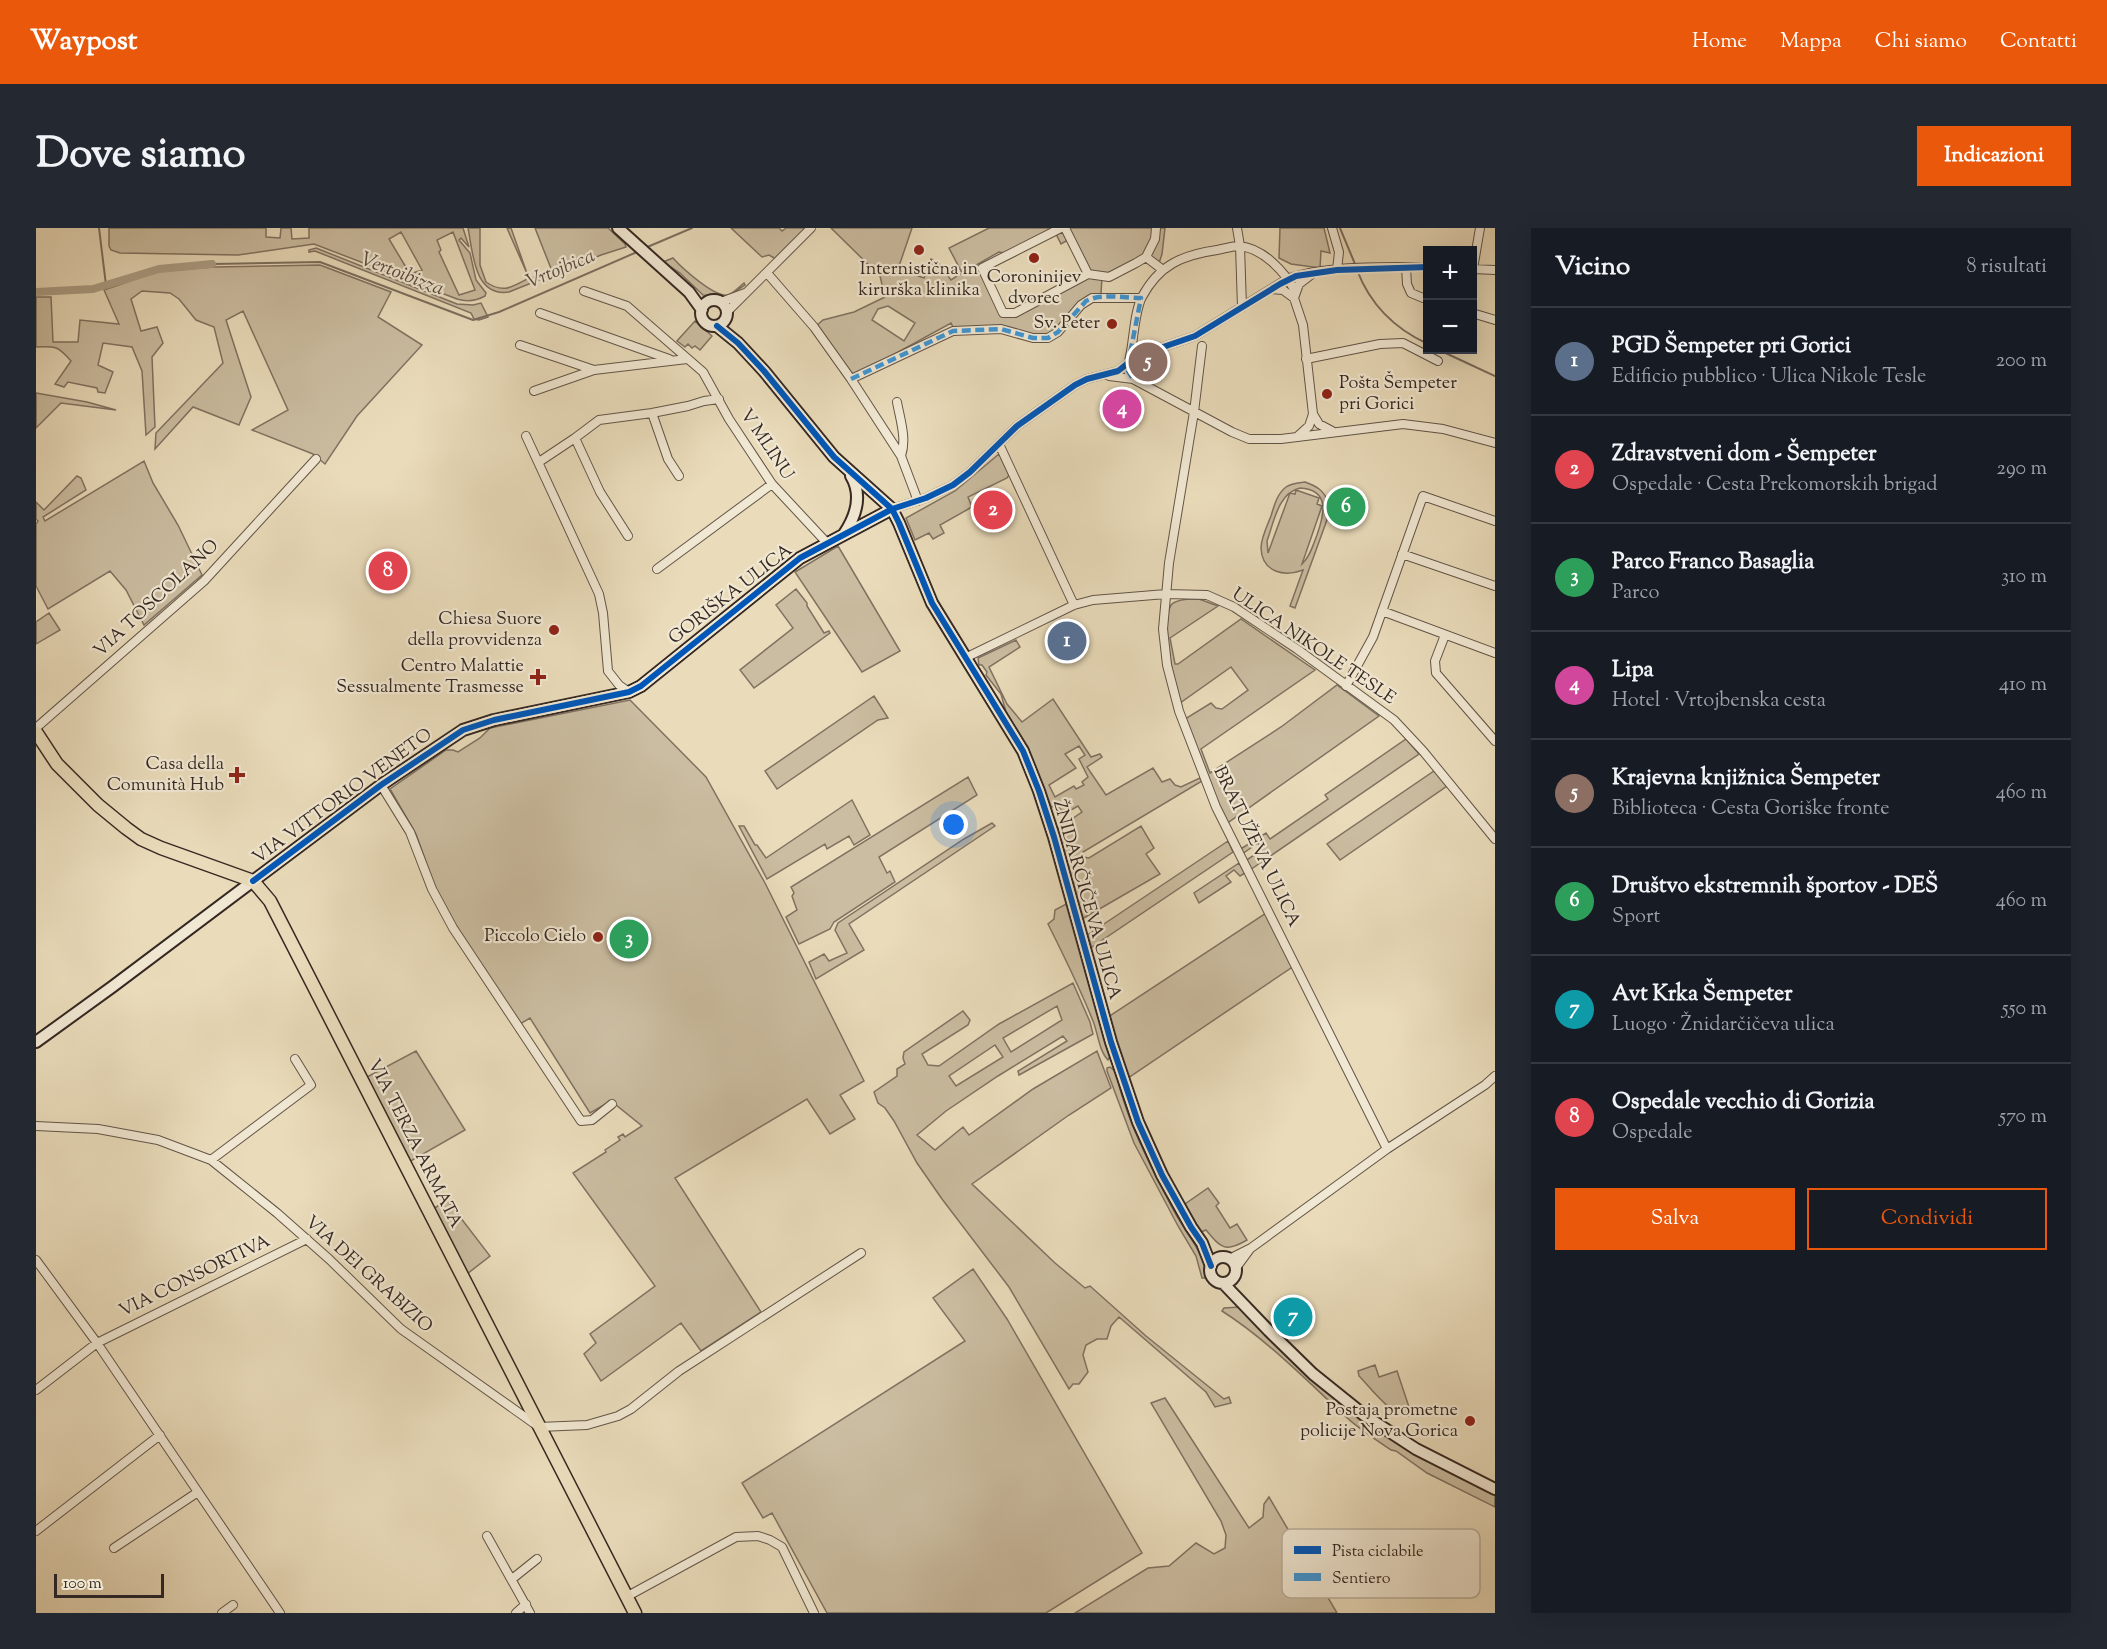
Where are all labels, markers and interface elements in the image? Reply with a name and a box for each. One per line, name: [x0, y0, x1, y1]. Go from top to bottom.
text: Waypost: [30, 22, 137, 62]
text: Home: [1692, 27, 1747, 57]
text: Mappa: [1780, 27, 1842, 57]
text: Chi siamo: [1875, 27, 1967, 57]
text: Contatti: [2000, 27, 2077, 57]
text: Dove siamo: [36, 126, 245, 186]
button: Indicazioni: [1917, 126, 2071, 186]
water label: Vrtojbica: [522, 243, 600, 297]
marker: Internistična in kirurška klinika: [912, 243, 926, 257]
water label: Vertoibizza: [356, 246, 448, 304]
map controls: [1423, 246, 1477, 354]
button: +: [1423, 246, 1477, 300]
text: Vicino: [1555, 249, 1630, 286]
marker: Coroninijev dvorec: [1027, 251, 1041, 265]
text: 8 risultati: [1966, 253, 2047, 282]
place label: Internistična in kirurška klinika: [858, 257, 980, 304]
place label: Coroninijev dvorec: [987, 265, 1082, 312]
button: −: [1423, 300, 1477, 354]
place label: Sv. Peter: [1033, 311, 1100, 337]
marker: Sv. Peter: [1105, 317, 1119, 331]
text: PGD Šempeter pri Gorici: [1612, 331, 1851, 363]
pin: 5: [1128, 340, 1168, 384]
text: 1: [1571, 347, 1578, 376]
text: 200 m: [1996, 347, 2047, 376]
text: Edificio pubblico · Ulica Nikole Tesle: [1612, 363, 1926, 392]
place label: Pošta Šempeter pri Gorici: [1339, 371, 1457, 418]
pin: 4: [1102, 386, 1142, 432]
marker: Pošta Šempeter pri Gorici: [1320, 387, 1334, 401]
street label: V MLINU: [733, 404, 800, 486]
text: Zdravstveni dom - Šempeter: [1612, 439, 1876, 471]
text: 2: [1570, 455, 1579, 484]
text: 290 m: [1997, 455, 2047, 484]
text: Ospedale · Cesta Prekomorskih brigad: [1612, 471, 1938, 500]
pin: 6: [1326, 484, 1366, 530]
pin: 2: [974, 488, 1012, 532]
street label: VIA TOSCOLANO: [89, 534, 225, 664]
street label: GORIŠKA ULICA: [664, 538, 799, 652]
text: Parco Franco Basaglia: [1612, 547, 1814, 579]
pin: 8: [368, 548, 408, 594]
text: 3: [1570, 563, 1579, 592]
text: 310 m: [2001, 563, 2047, 592]
text: Parco: [1612, 579, 1659, 608]
street label: ULICA NIKOLE TESLE: [1226, 582, 1400, 712]
place label: Chiesa Suore della provvidenza: [408, 607, 542, 654]
pin: 1: [1048, 618, 1086, 664]
marker: Chiesa Suore della provvidenza: [547, 623, 561, 637]
place label: Centro Malattie Sessualmente Trasmesse: [336, 654, 524, 701]
text: Lipa: [1612, 655, 1654, 687]
marker: Centro Malattie Sessualmente Trasmesse: [529, 668, 547, 686]
text: 4: [1569, 671, 1580, 700]
text: 410 m: [1999, 671, 2047, 700]
text: Hotel · Vrtojbenska cesta: [1612, 687, 1826, 716]
street label: VIA VITTORIO VENETO: [248, 723, 438, 871]
place label: Casa della Comunità Hub: [107, 752, 224, 799]
street label: BRATUŽEVA ULICA: [1206, 762, 1306, 932]
text: Krajevna knjižnica Šempeter: [1612, 763, 1880, 795]
marker: Casa della Comunità Hub: [228, 766, 246, 784]
text: 5: [1571, 779, 1578, 808]
text: 460 m: [1996, 779, 2047, 808]
text: Biblioteca · Cesta Goriške fronte: [1612, 795, 1890, 824]
street label: ŽNIDARČIČEVA ULICA: [1045, 797, 1128, 1003]
your location: [939, 810, 968, 839]
text: Društvo ekstremnih športov - DEŠ: [1612, 871, 1938, 903]
text: 6: [1570, 887, 1579, 916]
text: 460 m: [1996, 887, 2047, 916]
text: Sport: [1612, 903, 1660, 932]
pin: 3: [610, 916, 648, 962]
place label: Piccolo Cielo: [484, 924, 586, 950]
marker: Piccolo Cielo: [591, 930, 605, 944]
text: Avt Krka Šempeter: [1612, 979, 1793, 1011]
text: 7: [1569, 995, 1580, 1024]
text: 550 m: [2002, 995, 2047, 1024]
text: Luogo · Žnidarčičeva ulica: [1612, 1011, 1835, 1040]
street label: VIA TERZA ARMATA: [360, 1055, 468, 1233]
text: Ospedale vecchio di Gorizia: [1612, 1087, 1875, 1119]
text: 8: [1570, 1103, 1580, 1132]
text: 570 m: [1999, 1103, 2047, 1132]
text: Ospedale: [1612, 1119, 1693, 1148]
button: Salva: [1555, 1188, 1795, 1250]
button: Condividi: [1807, 1188, 2047, 1250]
street label: VIA DEI GRABIZIO: [298, 1210, 438, 1340]
street label: VIA CONSORTIVA: [115, 1229, 275, 1325]
pin: 7: [1274, 1294, 1312, 1340]
place label: Postaja prometne policije Nova Gorica: [1300, 1398, 1458, 1445]
marker: Postaja prometne policije Nova Gorica: [1463, 1414, 1477, 1428]
legend: [1282, 1529, 1480, 1598]
text: Pista ciclabile: [1332, 1541, 1423, 1564]
text: Sentiero: [1332, 1568, 1391, 1591]
scale bar: [54, 1571, 164, 1598]
text: 100 m: [63, 1573, 102, 1596]

